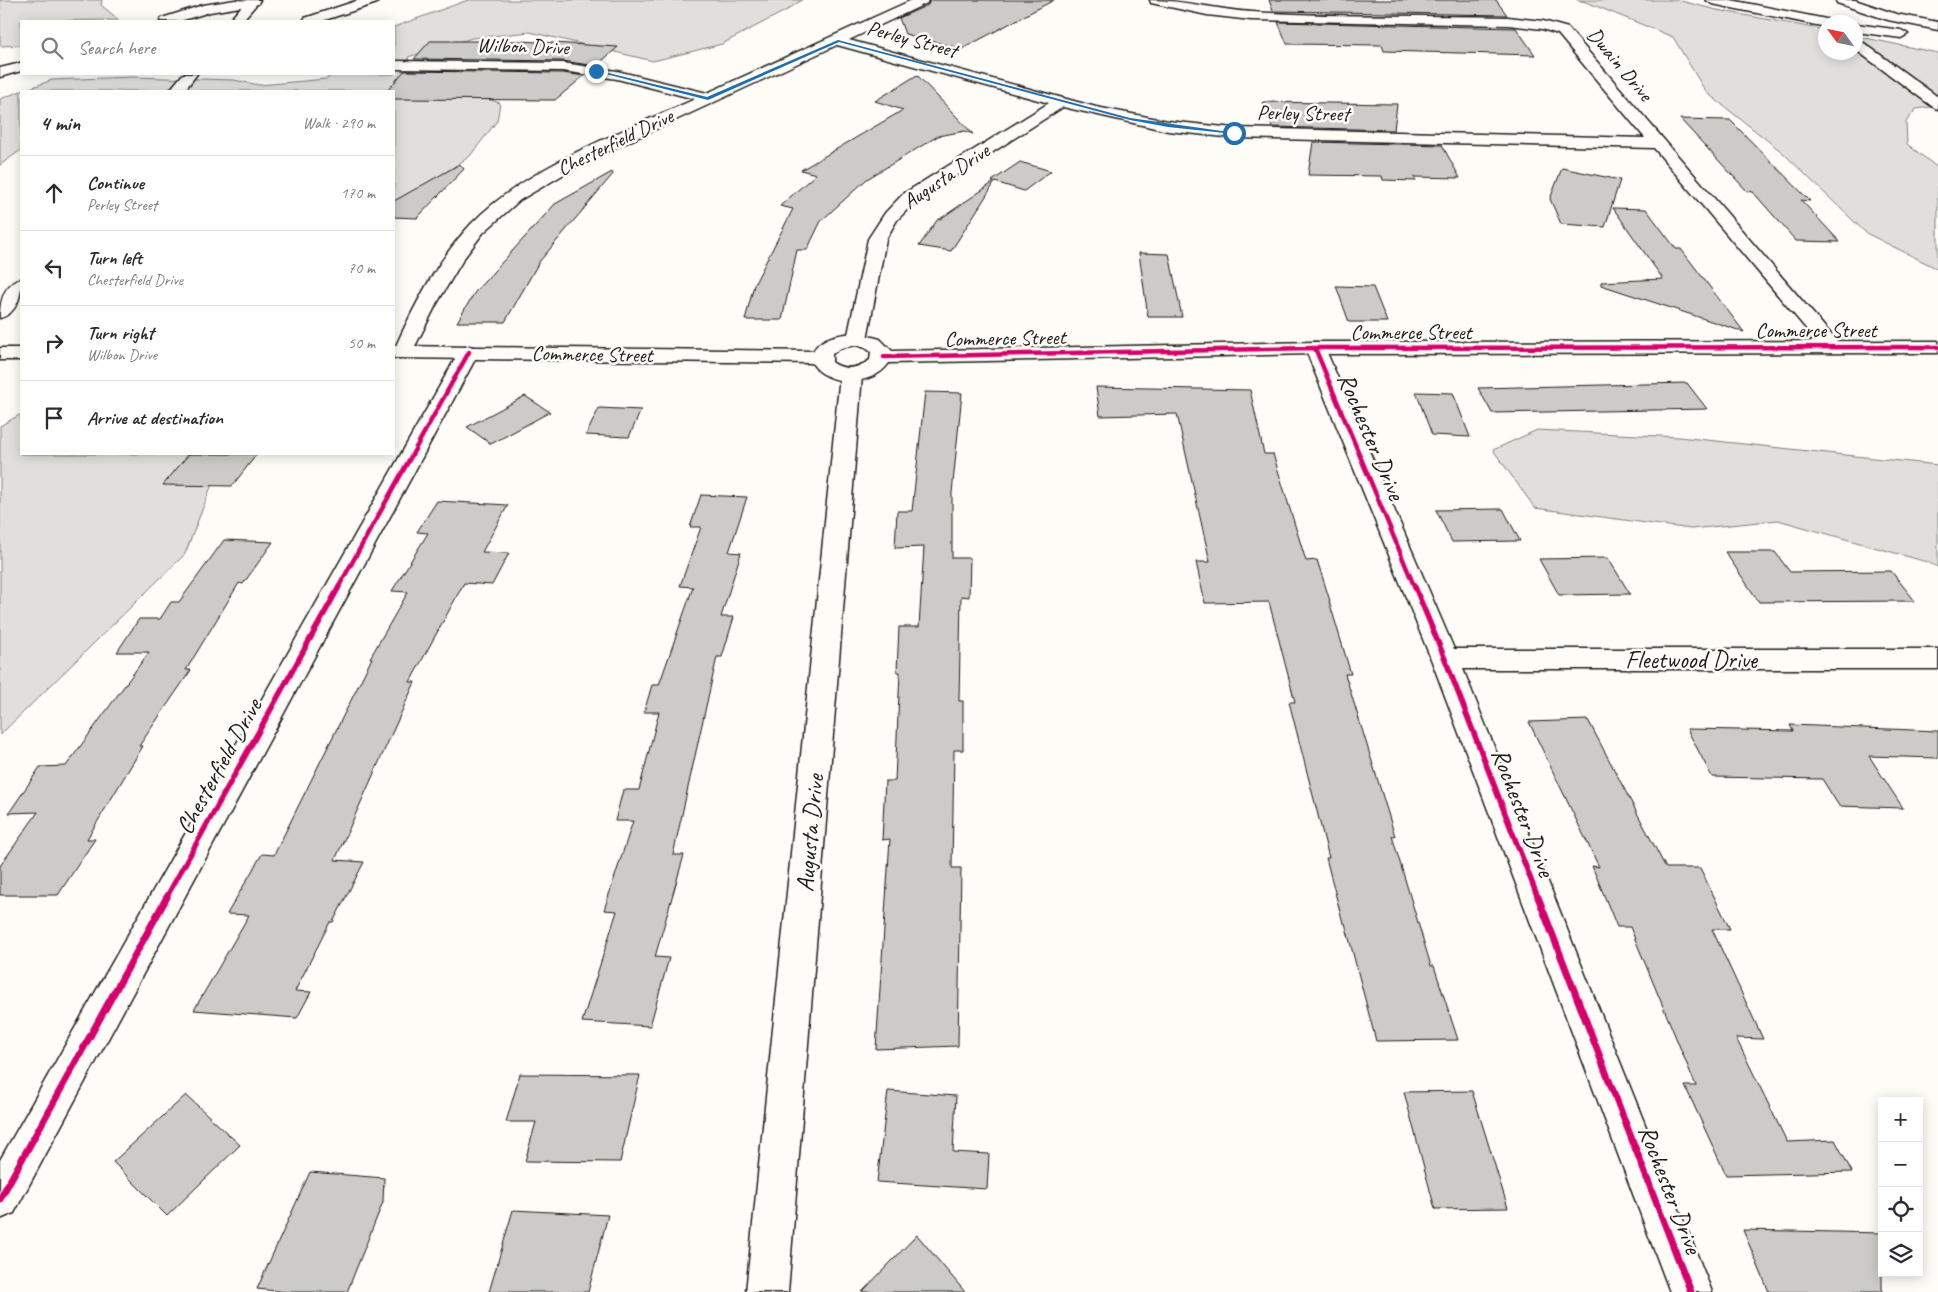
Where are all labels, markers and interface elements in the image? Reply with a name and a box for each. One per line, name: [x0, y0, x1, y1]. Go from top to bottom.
street label: Perley Street: [864, 15, 963, 64]
north arrow: [1818, 15, 1863, 60]
search box: [20, 20, 395, 75]
street label: Dwain Drive: [1582, 22, 1660, 108]
street label: Wilbon Drive: [477, 31, 572, 61]
icon: search: [38, 34, 66, 62]
text: Search here: [78, 36, 155, 60]
route end: [585, 60, 608, 83]
street label: Perley Street: [1257, 99, 1352, 127]
street label: Chesterfield Drive: [553, 102, 678, 181]
text: 4 min: [40, 110, 80, 136]
text: Walk · 290 m: [303, 113, 375, 133]
route start: [1223, 122, 1246, 145]
street label: Augusta Drive: [898, 137, 995, 214]
text: Continue: [87, 171, 144, 195]
icon: ahead: [40, 179, 68, 207]
text: 170 m: [341, 183, 375, 203]
text: Perley Street: [87, 195, 157, 215]
text: Turn left: [87, 246, 142, 270]
icon: left: [40, 254, 68, 282]
text: 70 m: [348, 258, 375, 278]
text: Chesterfield Drive: [87, 270, 183, 290]
street label: Commerce Street: [1755, 317, 1879, 343]
street label: Commerce Street: [1350, 319, 1474, 345]
text: Turn right: [87, 321, 154, 345]
street label: Commerce Street: [944, 324, 1068, 352]
icon: right: [40, 329, 68, 357]
text: 50 m: [348, 333, 375, 353]
street label: Commerce Street: [531, 340, 655, 368]
text: Wilbon Drive: [87, 345, 157, 365]
street label: Rochester Drive: [1330, 368, 1413, 507]
icon: arrive: [40, 404, 68, 432]
text: Arrive at destination: [87, 406, 223, 430]
street label: Fleetwood Drive: [1625, 644, 1759, 676]
street label: Chesterfield Drive: [169, 691, 270, 840]
street label: Rochester Drive: [1484, 744, 1563, 883]
street label: Augusta Drive: [789, 771, 831, 893]
map controls: [1878, 1097, 1923, 1277]
button: +: [1878, 1097, 1923, 1142]
street label: Rochester Drive: [1631, 1121, 1710, 1260]
button: −: [1878, 1142, 1923, 1187]
button: locate: [1878, 1187, 1923, 1232]
button: layers: [1878, 1232, 1923, 1277]

